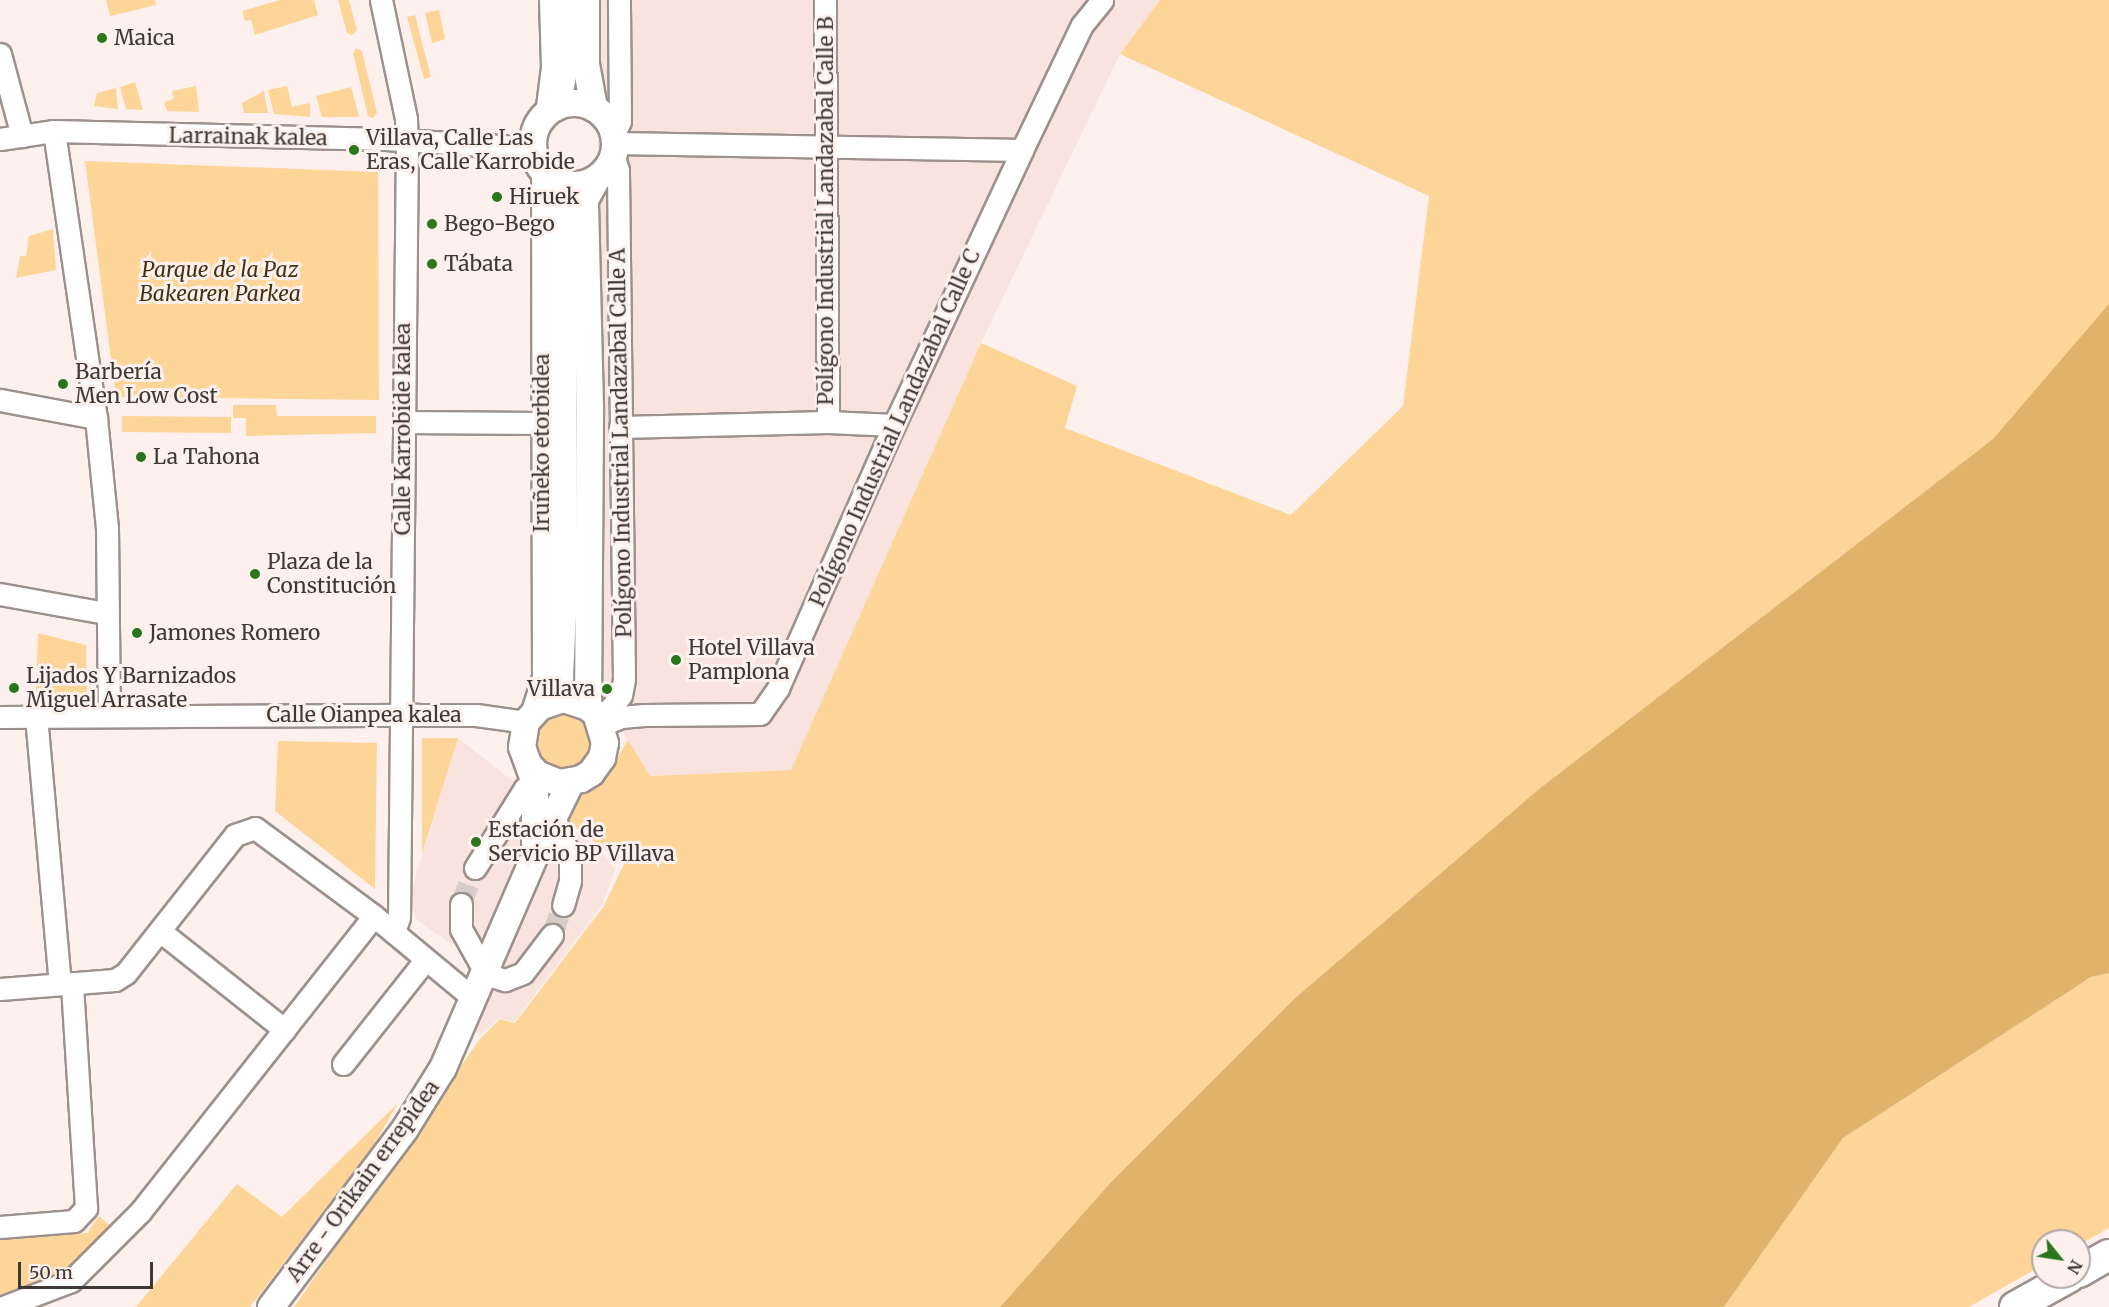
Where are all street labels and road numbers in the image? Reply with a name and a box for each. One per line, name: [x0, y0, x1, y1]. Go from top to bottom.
street label: Polígono Industrial Landazabal Calle B: [813, 16, 839, 406]
street label: Larrainak kalea: [168, 123, 328, 151]
street label: Polígono Industrial Landazabal Calle C: [804, 245, 986, 611]
street label: Polígono Industrial Landazabal Calle A: [605, 248, 637, 638]
street label: Calle Karrobide kalea: [390, 323, 416, 535]
street label: Iruñeko etorbidea: [529, 353, 555, 533]
street label: Calle Oianpea kalea: [266, 702, 462, 728]
street label: Arre - Orikain errepidea: [281, 1075, 445, 1287]

